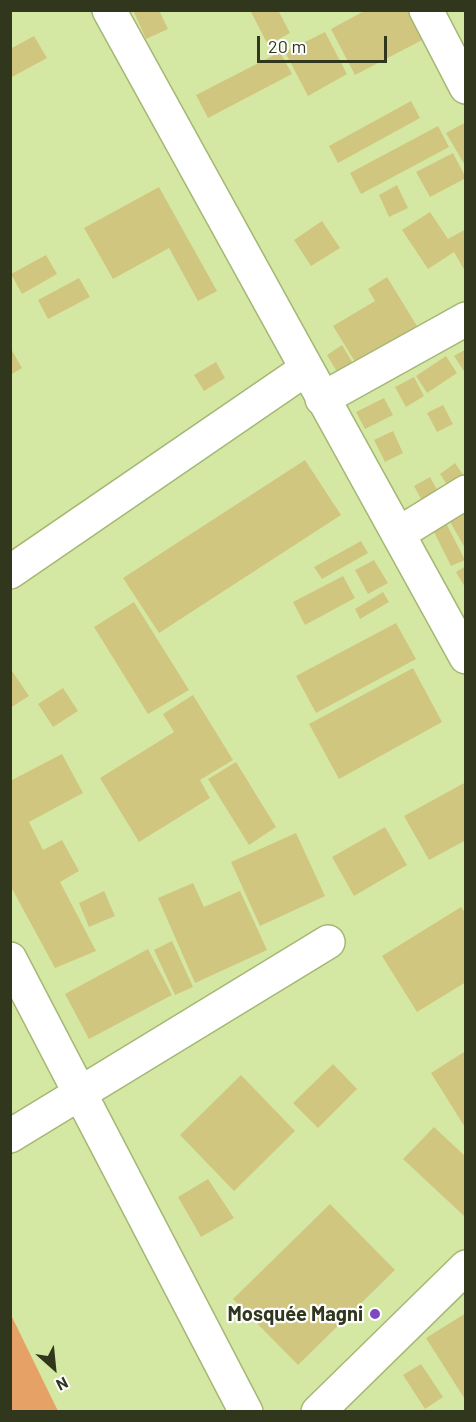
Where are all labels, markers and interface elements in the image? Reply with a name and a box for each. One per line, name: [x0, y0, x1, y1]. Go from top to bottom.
scale bar: [260, 24, 390, 62]
text: 20 m: [268, 35, 306, 57]
place label: Mosquée Magni: [227, 1302, 363, 1326]
marker: Mosquée Magni: [368, 1307, 382, 1321]
north arrow: [24, 1338, 84, 1398]
text: N: [53, 1374, 71, 1395]

